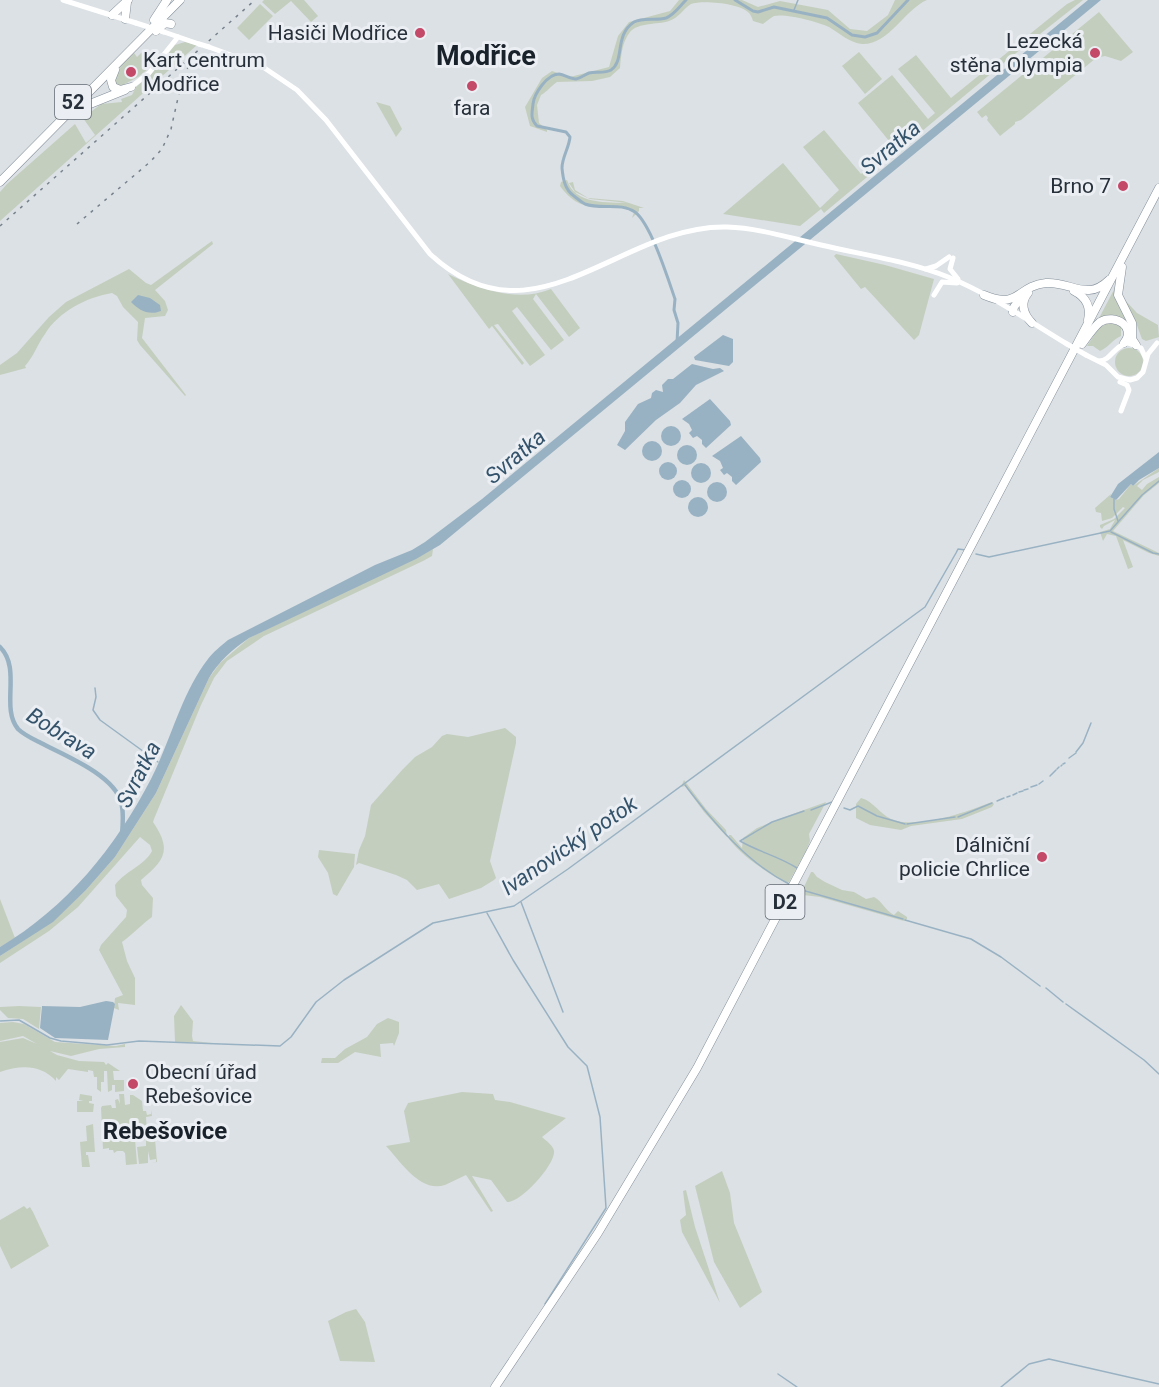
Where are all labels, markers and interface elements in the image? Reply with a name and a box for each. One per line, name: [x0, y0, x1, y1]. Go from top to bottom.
place label: Hasiči Modřice: [268, 21, 408, 45]
marker: Hasiči Modřice: [413, 26, 427, 40]
place label: Lezecká stěna Olympia: [950, 29, 1083, 77]
district label: Modřice: [436, 40, 536, 72]
marker: Lezecká stěna Olympia: [1088, 46, 1102, 60]
place label: Kart centrum Modřice: [143, 48, 265, 96]
marker: Kart centrum Modřice: [124, 65, 138, 79]
marker: fara: [465, 79, 479, 93]
road number: 52: [55, 85, 91, 119]
place label: fara: [454, 96, 490, 120]
water label: Svratka: [855, 115, 925, 180]
place label: Brno 7: [1050, 174, 1111, 198]
marker: Brno 7: [1116, 179, 1130, 193]
water label: Svratka: [480, 424, 550, 489]
water label: Bobrava: [22, 702, 101, 765]
water label: Svratka: [111, 737, 166, 811]
water label: Ivanovický potok: [497, 790, 643, 900]
place label: Dálniční policie Chrlice: [899, 833, 1031, 881]
marker: Dálniční policie Chrlice: [1035, 850, 1049, 864]
road number: D2: [766, 885, 804, 919]
place label: Obecní úřad Rebešovice: [145, 1060, 257, 1108]
marker: Obecní úřad Rebešovice: [126, 1077, 140, 1091]
district label: Rebešovice: [103, 1117, 227, 1145]

